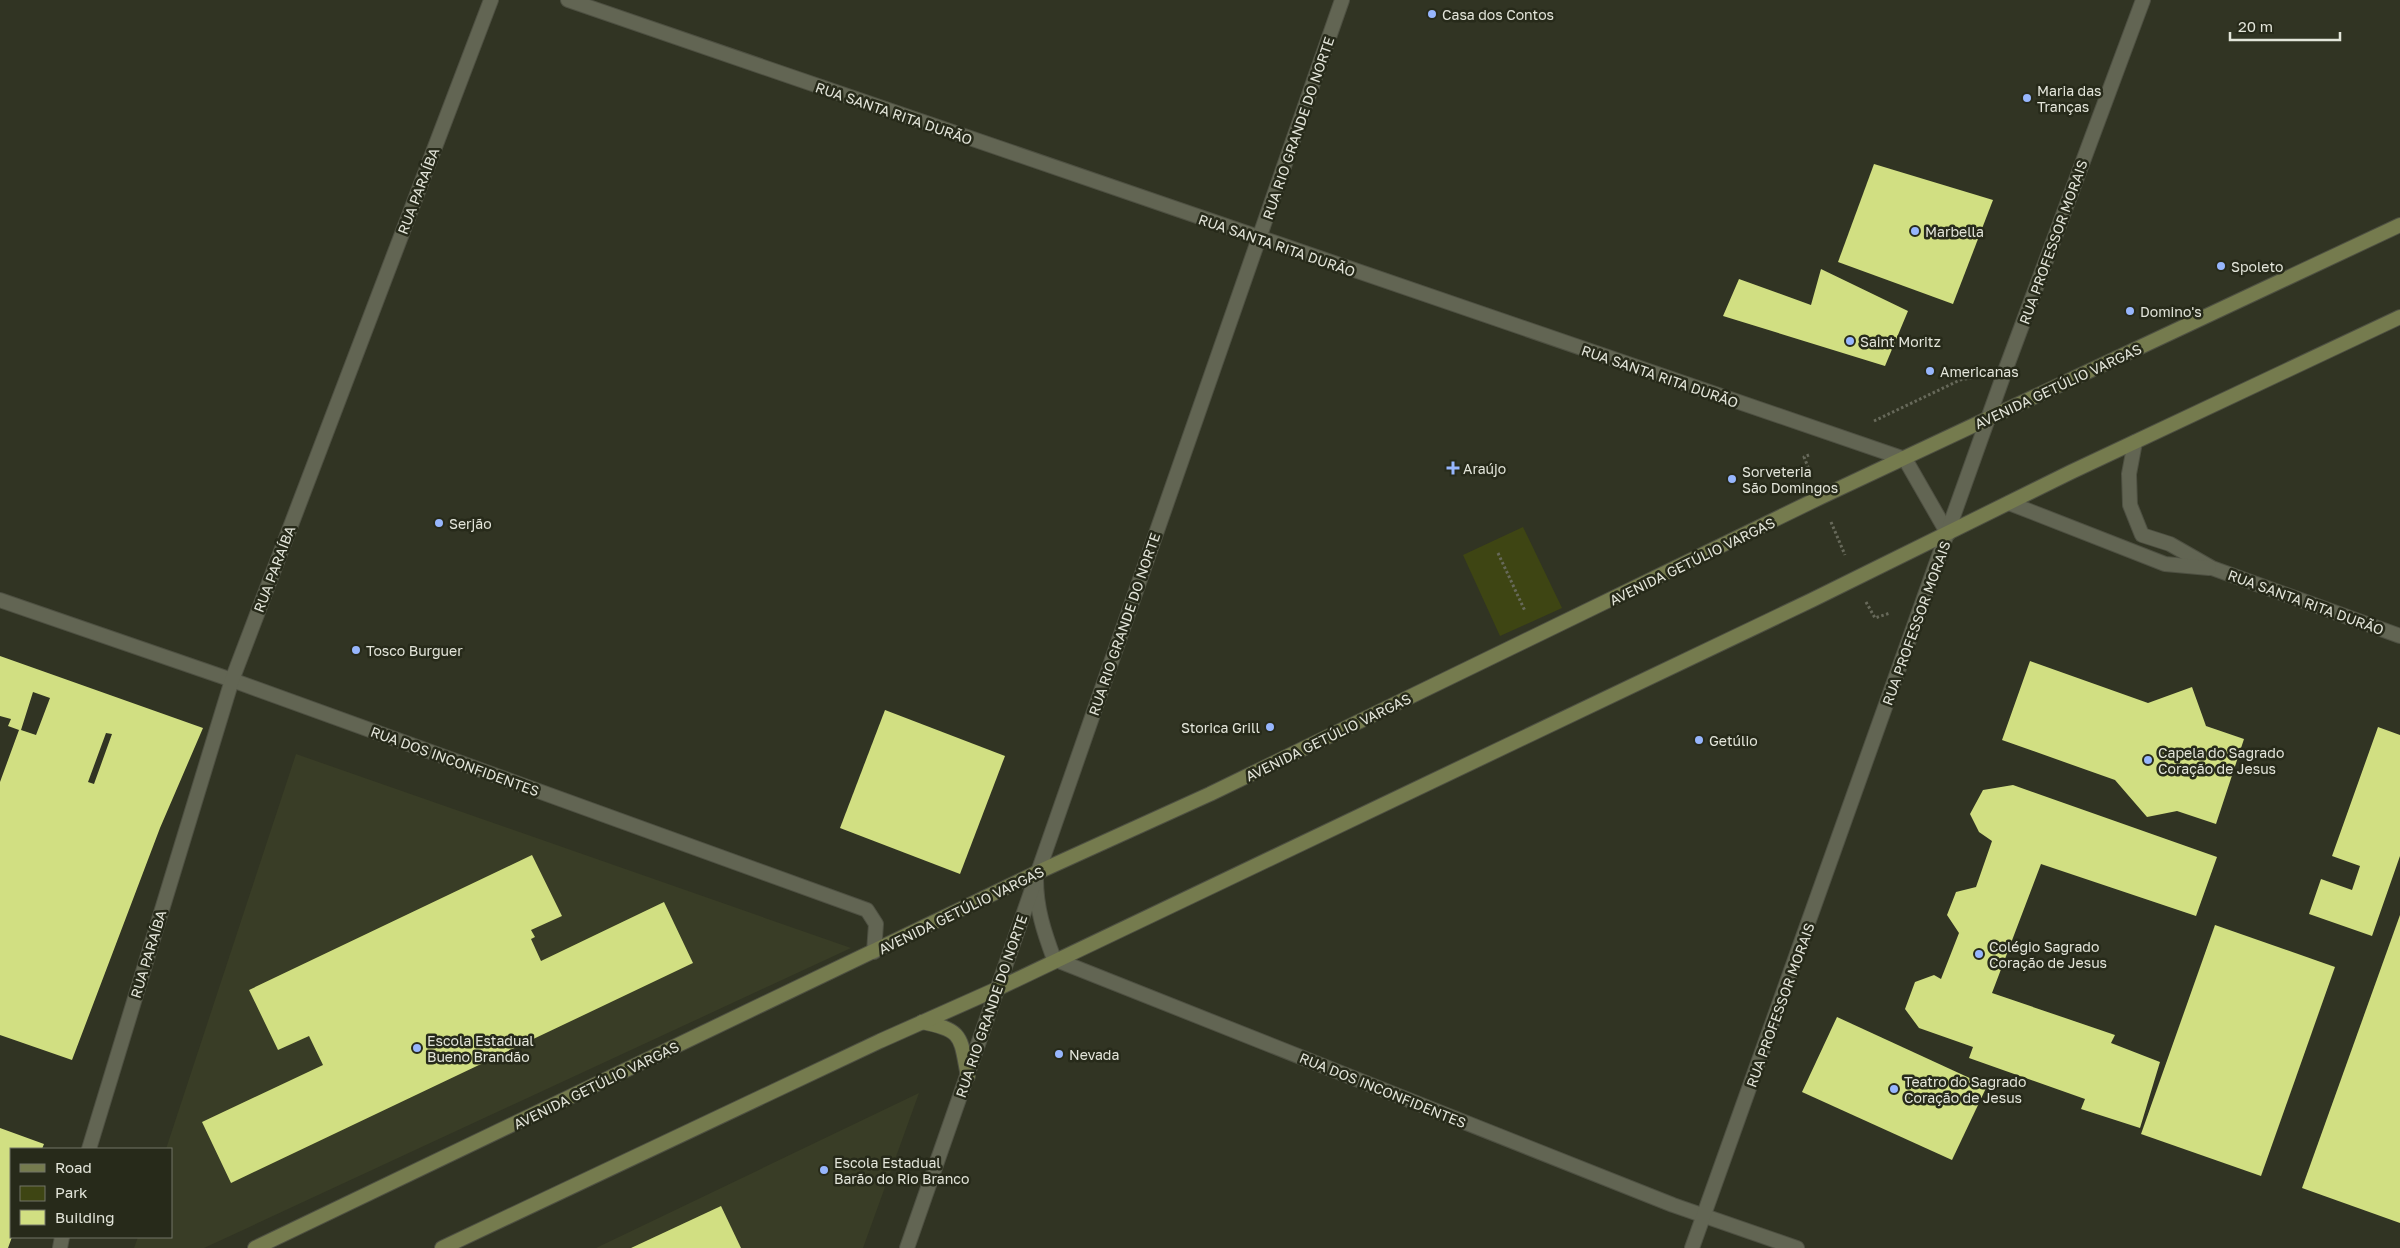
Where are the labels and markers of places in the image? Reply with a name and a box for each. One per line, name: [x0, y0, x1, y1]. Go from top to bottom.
place label: Casa dos Contos: [1442, 6, 1554, 23]
marker: Casa dos Contos: [1426, 8, 1438, 20]
place label: Maria das Tranças: [2037, 82, 2102, 115]
marker: Maria das Tranças: [2021, 92, 2033, 104]
place label: Marbella: [1925, 223, 1984, 240]
marker: Marbella: [1909, 225, 1921, 237]
place label: Spoleto: [2231, 258, 2283, 275]
marker: Spoleto: [2215, 260, 2227, 272]
place label: Domino's: [2140, 303, 2202, 320]
marker: Domino's: [2124, 305, 2136, 317]
place label: Saint Moritz: [1860, 333, 1941, 350]
marker: Saint Moritz: [1844, 335, 1856, 347]
place label: Americanas: [1940, 363, 2019, 380]
marker: Americanas: [1924, 365, 1936, 377]
place label: Araújo: [1463, 460, 1506, 477]
marker: Araújo: [1447, 462, 1459, 474]
place label: Sorveteria São Domingos: [1742, 463, 1838, 496]
marker: Sorveteria São Domingos: [1726, 473, 1738, 485]
place label: Serjão: [449, 515, 492, 532]
marker: Serjão: [433, 517, 445, 529]
place label: Tosco Burguer: [366, 642, 463, 659]
marker: Tosco Burguer: [350, 644, 362, 656]
place label: Storica Grill: [1181, 719, 1260, 736]
marker: Storica Grill: [1264, 721, 1276, 733]
place label: Getúlio: [1709, 732, 1758, 749]
marker: Getúlio: [1693, 734, 1705, 746]
place label: Capela do Sagrado Coração de Jesus: [2158, 744, 2284, 777]
marker: Capela do Sagrado Coração de Jesus: [2142, 754, 2154, 766]
place label: Colégio Sagrado Coração de Jesus: [1989, 938, 2107, 971]
marker: Colégio Sagrado Coração de Jesus: [1973, 948, 1985, 960]
place label: Escola Estadual Bueno Brandão: [427, 1032, 534, 1065]
marker: Escola Estadual Bueno Brandão: [411, 1042, 423, 1054]
place label: Nevada: [1069, 1046, 1119, 1063]
marker: Nevada: [1053, 1048, 1065, 1060]
place label: Teatro do Sagrado Coração de Jesus: [1904, 1073, 2026, 1106]
marker: Teatro do Sagrado Coração de Jesus: [1888, 1083, 1900, 1095]
place label: Escola Estadual Barão do Rio Branco: [834, 1154, 969, 1187]
marker: Escola Estadual Barão do Rio Branco: [818, 1164, 830, 1176]

